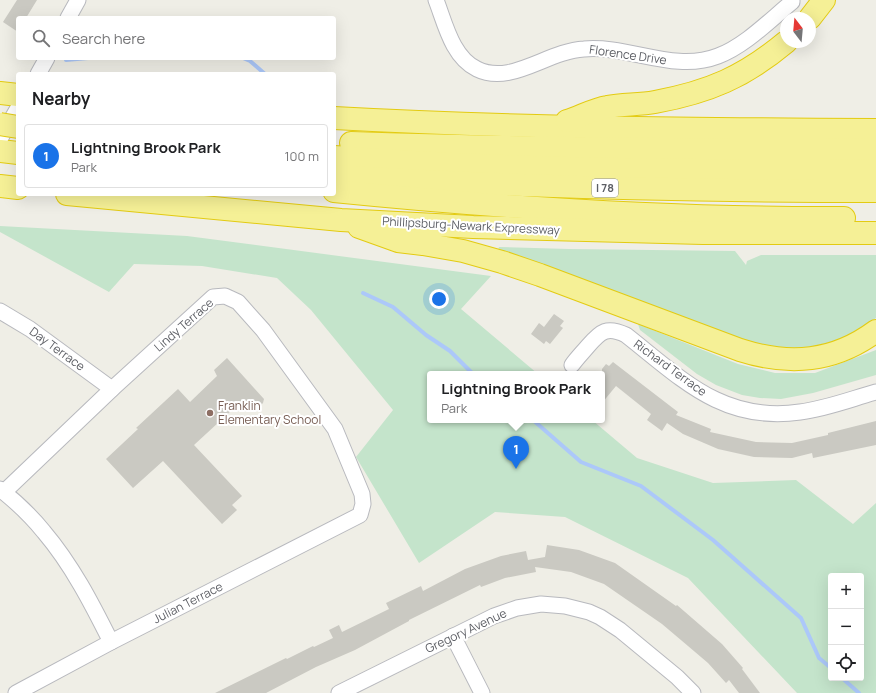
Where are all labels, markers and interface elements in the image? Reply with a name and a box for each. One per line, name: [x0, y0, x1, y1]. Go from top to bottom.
north arrow: [780, 12, 816, 48]
search box: [16, 16, 336, 60]
icon: search: [30, 27, 52, 49]
text: Search here: [62, 28, 145, 49]
street label: Florence Drive: [588, 41, 668, 68]
text: Nearby: [32, 87, 90, 110]
text: Lightning Brook Park: [71, 137, 221, 158]
text: 1: [43, 147, 49, 165]
text: 100 m: [284, 147, 319, 165]
text: Park: [71, 158, 97, 176]
road number: I 78: [592, 179, 618, 197]
street label: Phillipsburg-Newark Expressway: [382, 212, 561, 239]
your location: [429, 289, 449, 309]
street label: Lindy Terrace: [150, 294, 217, 355]
street label: Day Terrace: [26, 323, 89, 375]
street label: Richard Terrace: [630, 335, 710, 400]
popup: [427, 371, 605, 423]
text: Lightning Brook Park: [441, 378, 591, 399]
place label: Franklin Elementary School: [218, 397, 321, 428]
text: Park: [441, 399, 467, 417]
marker: Franklin Elementary School: [205, 408, 215, 418]
pin: 1: [503, 436, 529, 469]
map controls: [828, 573, 864, 681]
button: +: [828, 573, 864, 609]
street label: Julian Terrace: [150, 578, 226, 627]
street label: Gregory Avenue: [422, 604, 509, 657]
button: −: [828, 609, 864, 645]
button: locate: [828, 645, 864, 681]

